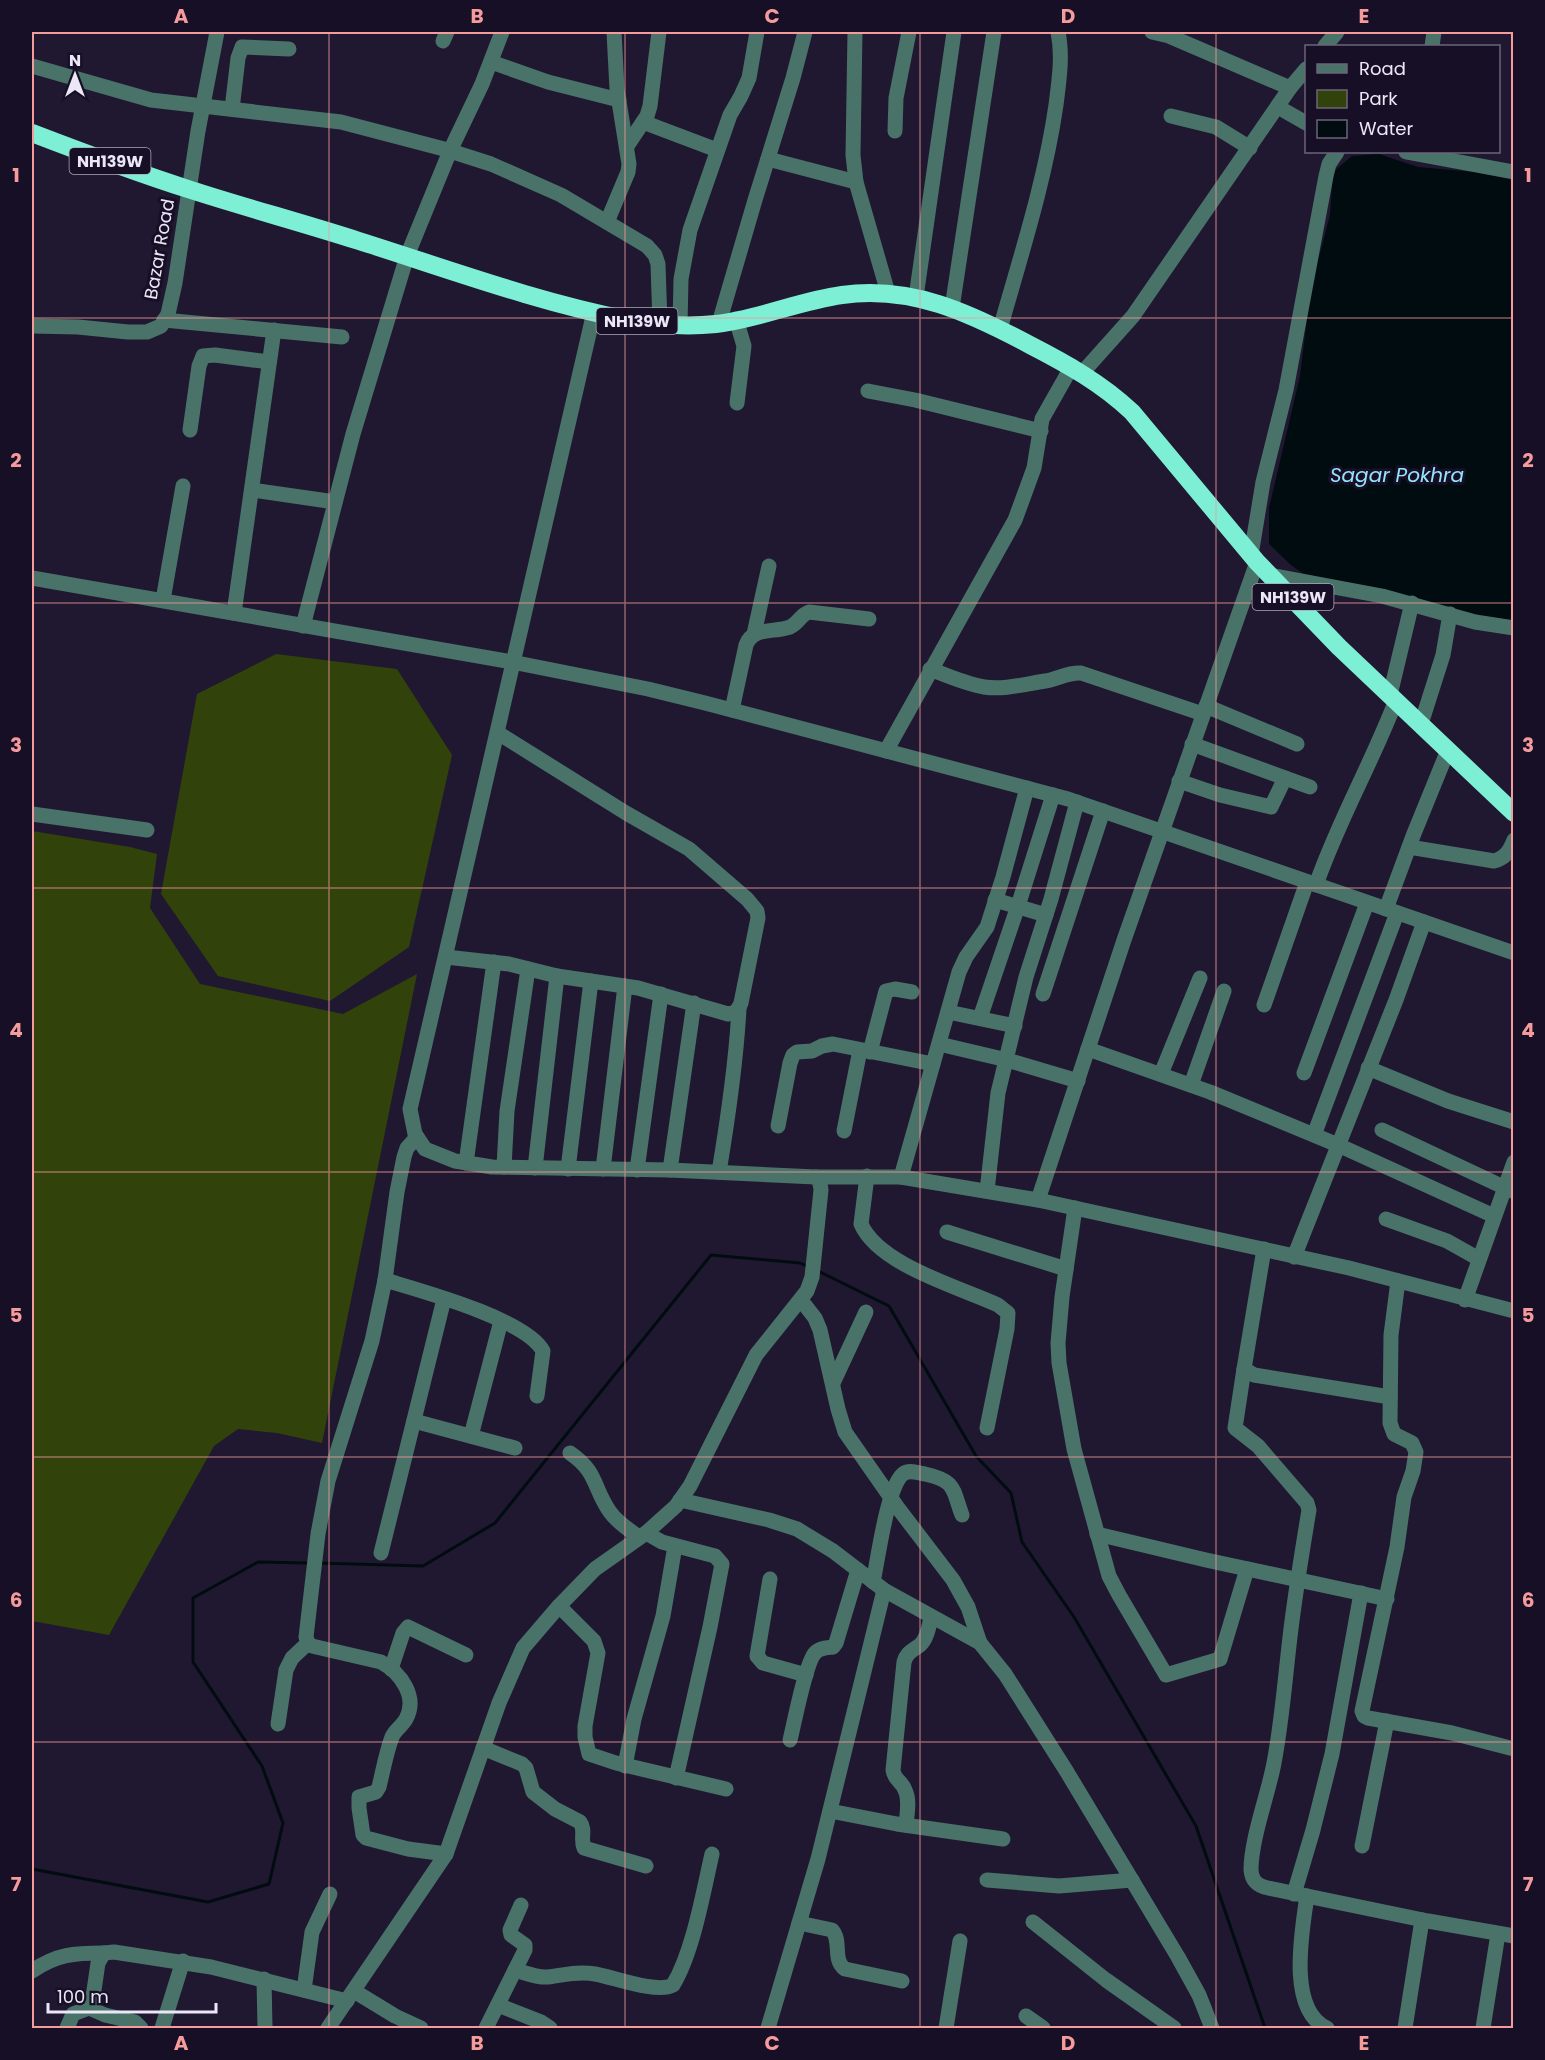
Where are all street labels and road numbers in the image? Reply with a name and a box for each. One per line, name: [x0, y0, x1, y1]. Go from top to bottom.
road number: NH139W: [70, 148, 150, 174]
street label: Bazar Road: [138, 197, 180, 301]
road number: NH139W: [596, 308, 678, 334]
road number: NH139W: [1252, 584, 1334, 610]

